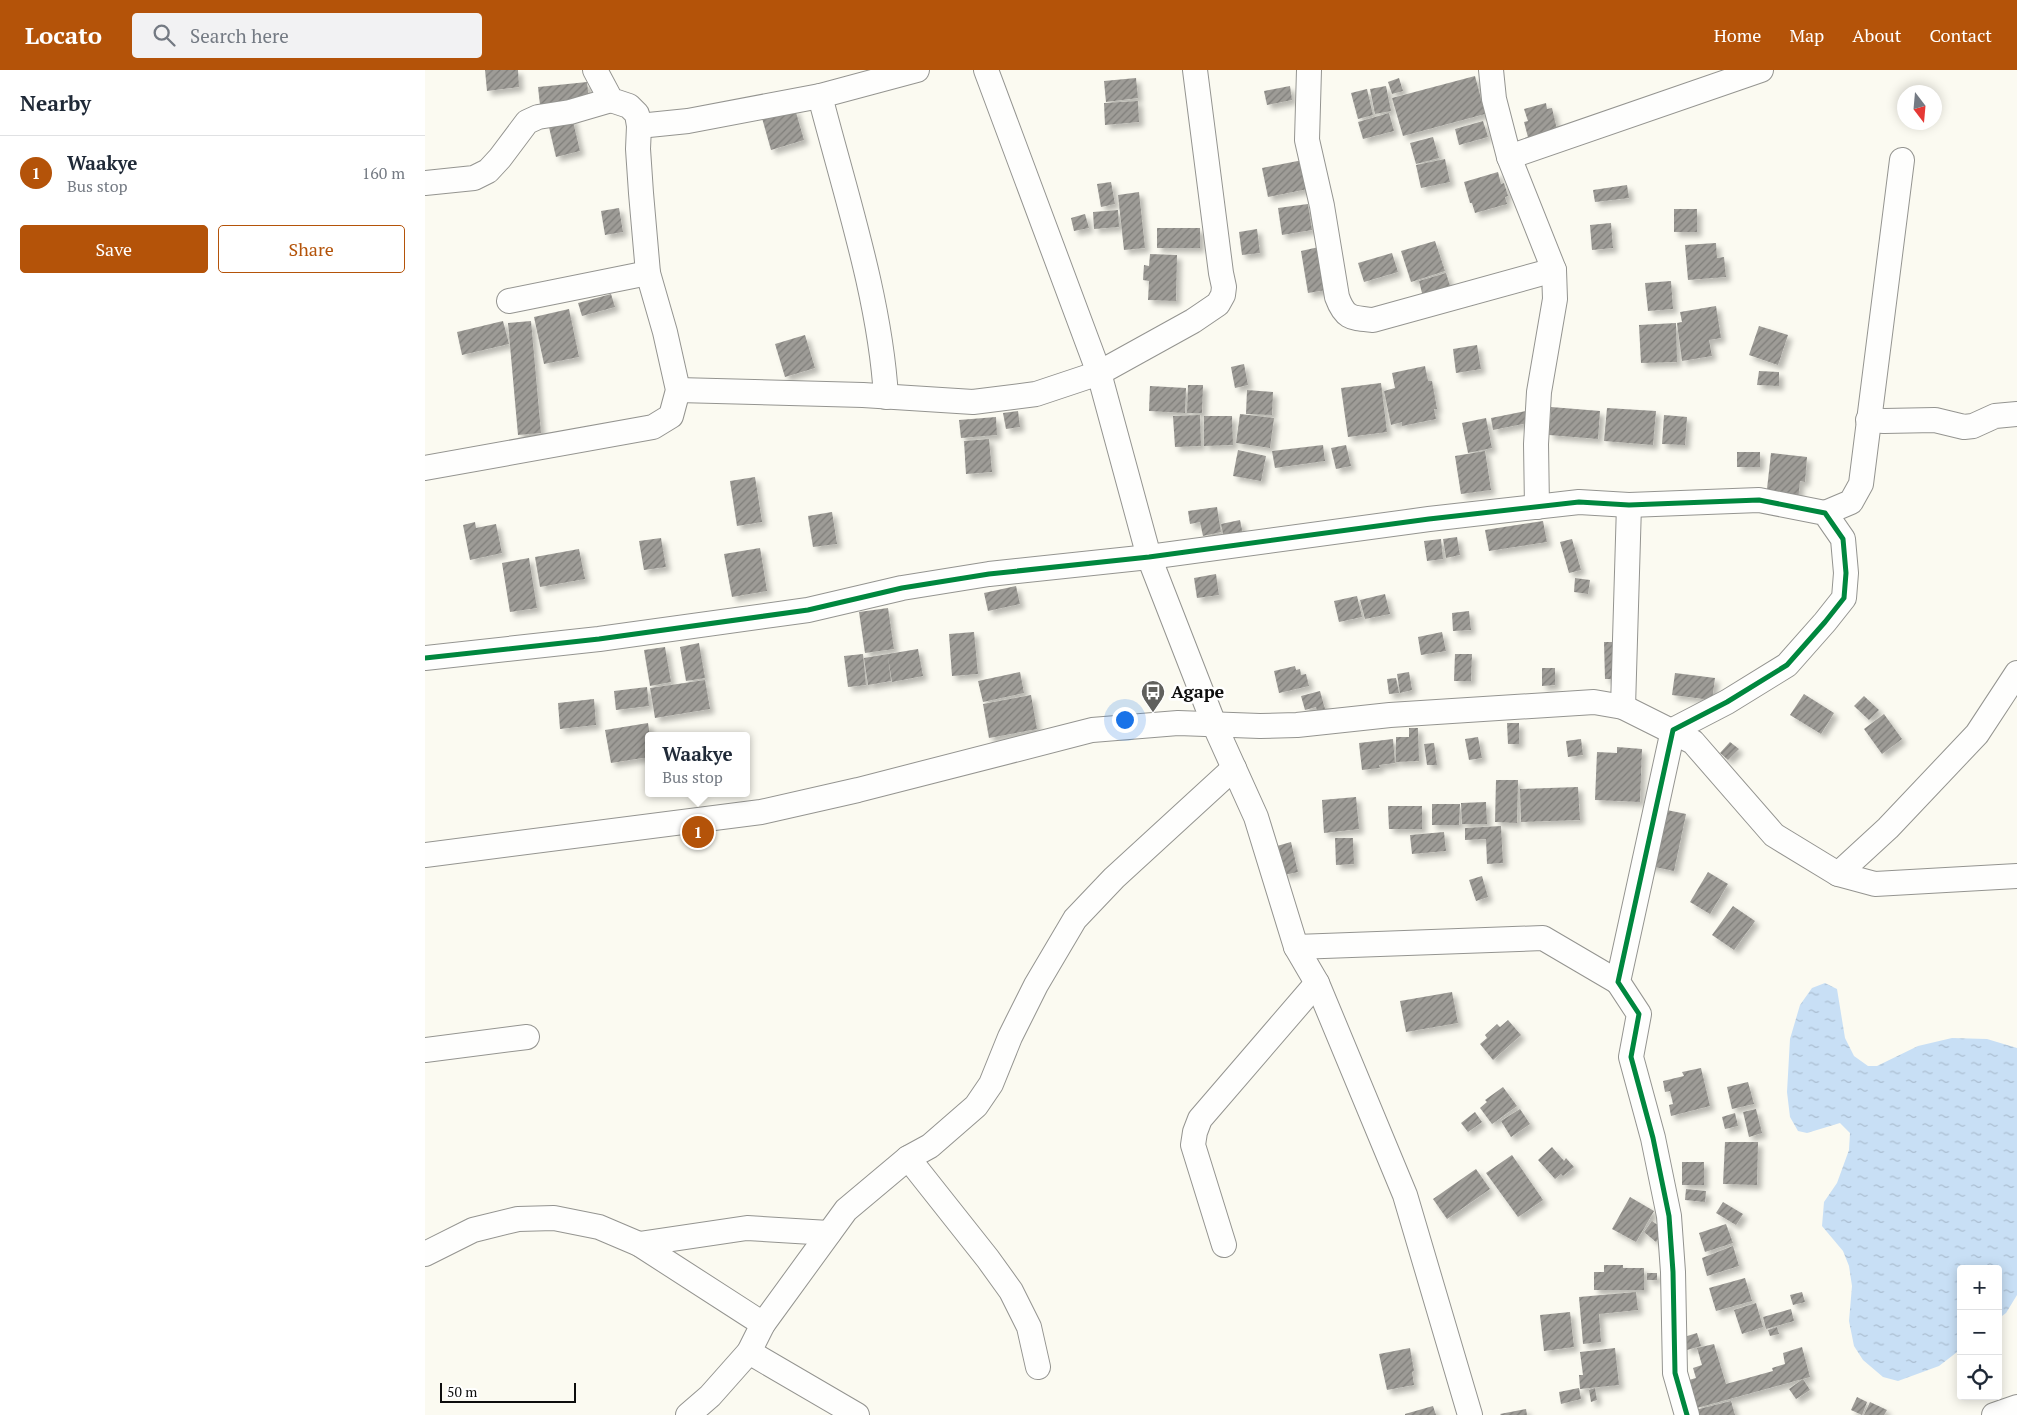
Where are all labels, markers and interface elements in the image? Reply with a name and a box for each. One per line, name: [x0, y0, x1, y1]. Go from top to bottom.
search box: [132, 13, 482, 58]
text: Locato: [25, 19, 102, 51]
icon: search: [150, 21, 178, 49]
text: Search here: [190, 23, 289, 48]
text: Home: [1714, 23, 1761, 47]
text: Map: [1789, 23, 1824, 47]
text: About: [1852, 23, 1901, 47]
text: Contact: [1929, 23, 1992, 47]
north arrow: [1897, 85, 1942, 130]
text: Nearby: [20, 89, 91, 117]
text: Waakye: [67, 150, 138, 175]
text: 1: [31, 162, 41, 184]
text: 160 m: [362, 162, 405, 184]
text: Bus stop: [67, 175, 128, 197]
button: Save: [20, 225, 208, 273]
button: Share: [218, 225, 405, 273]
bus stop icon: Agape: [1140, 679, 1166, 713]
place label: Agape: [1171, 679, 1225, 703]
your location: [1112, 707, 1138, 733]
popup: [645, 732, 750, 797]
text: Waakye: [662, 741, 733, 766]
text: Bus stop: [662, 766, 723, 788]
pin: 1: [682, 813, 714, 851]
map controls: [1957, 1265, 2002, 1400]
button: +: [1957, 1265, 2002, 1310]
button: −: [1957, 1310, 2002, 1355]
button: locate: [1957, 1355, 2002, 1400]
scale bar: [440, 1380, 576, 1403]
text: 50 m: [447, 1382, 477, 1401]

